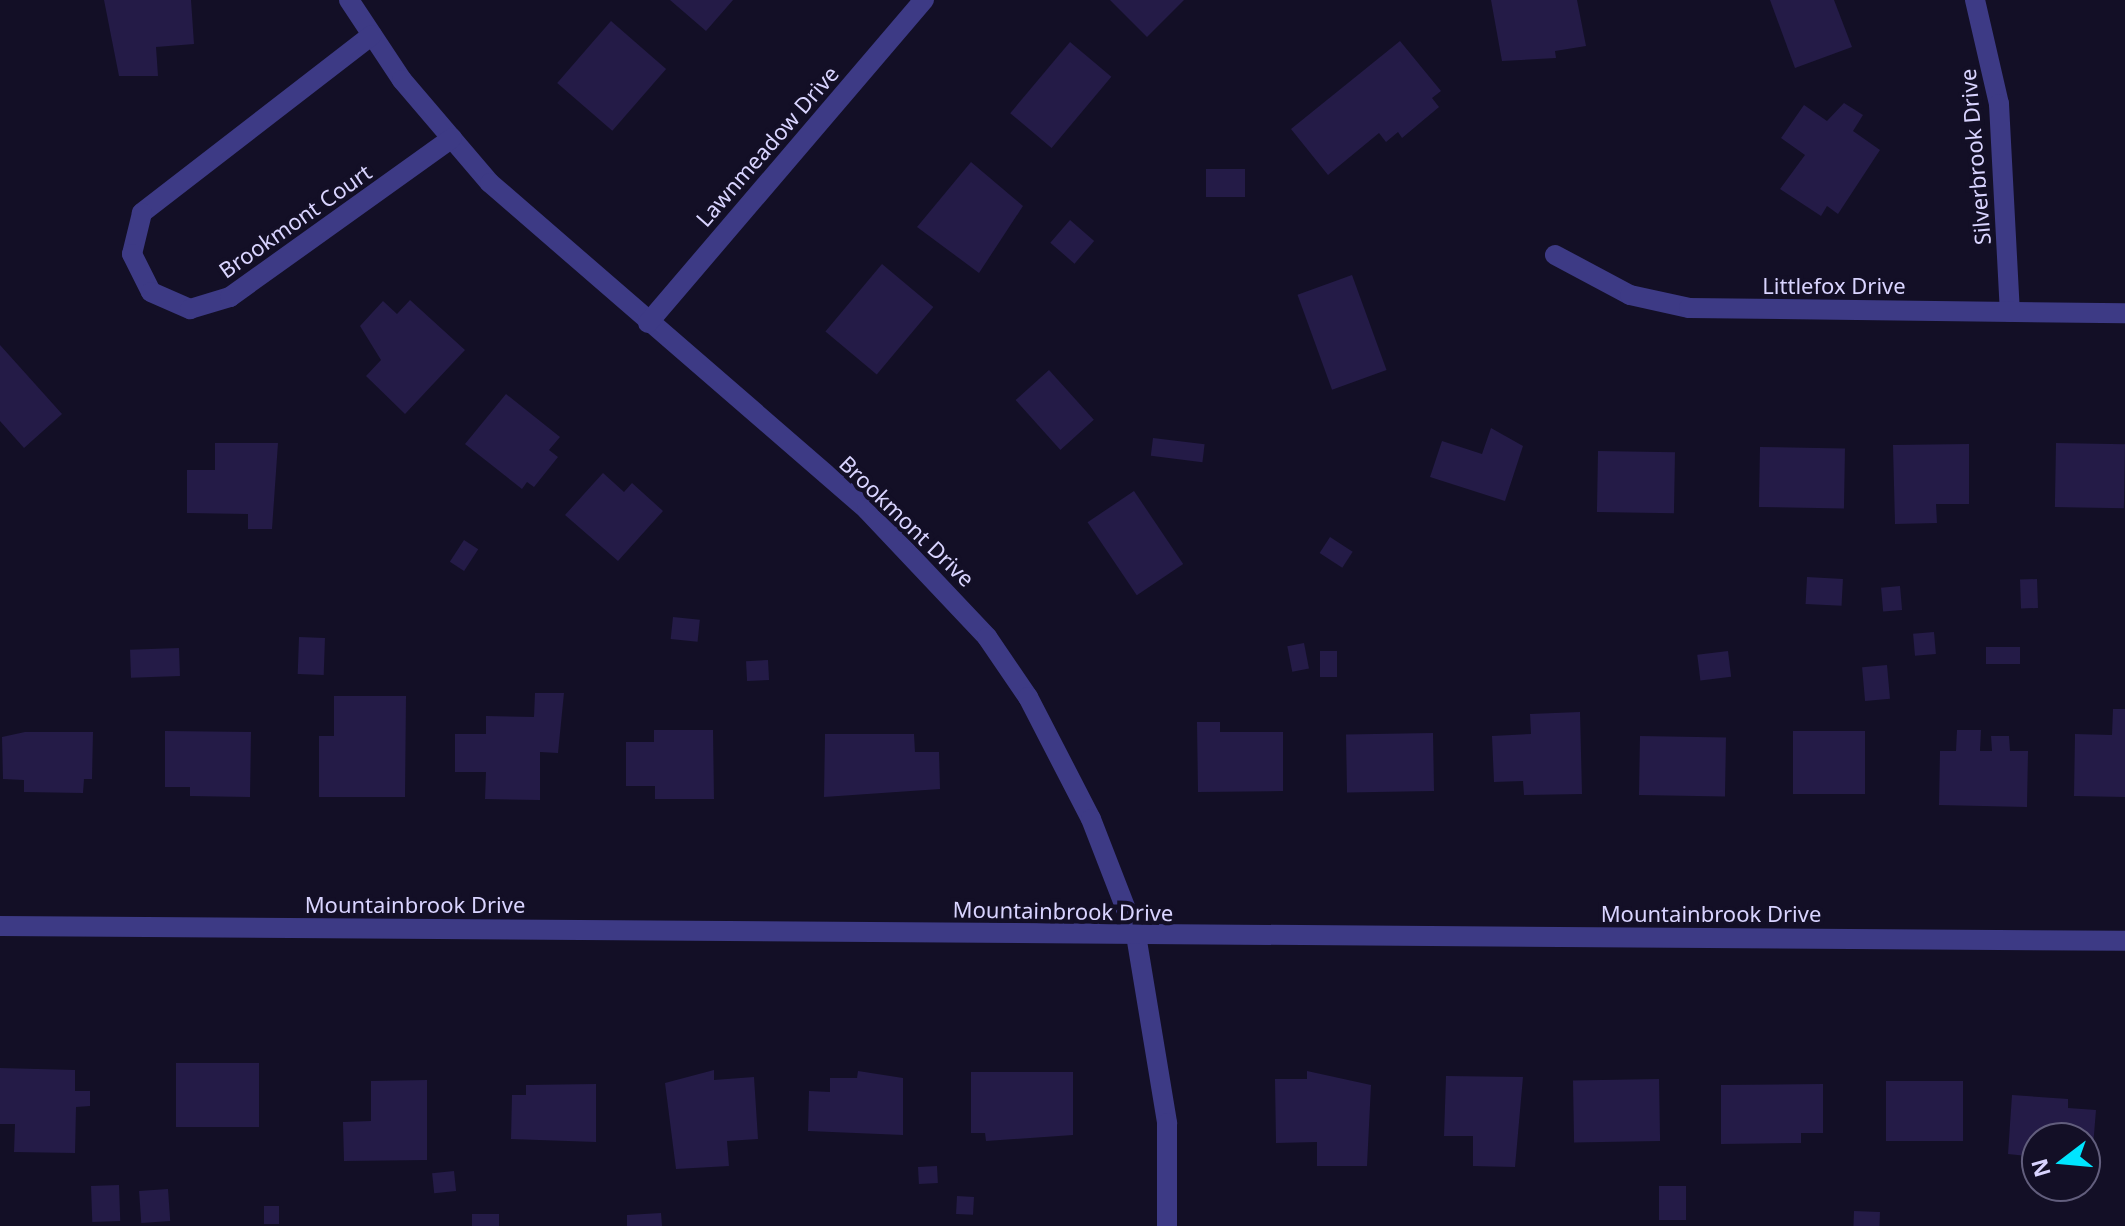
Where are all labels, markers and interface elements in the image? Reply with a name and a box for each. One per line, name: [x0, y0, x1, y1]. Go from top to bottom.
street label: Lawnmeadow Drive: [690, 60, 844, 232]
street label: Silverbrook Drive: [1954, 68, 1996, 246]
street label: Brookmont Court: [214, 158, 376, 284]
street label: Littlefox Drive: [1762, 273, 1906, 299]
street label: Brookmont Drive: [834, 450, 980, 592]
street label: Mountainbrook Drive: [305, 892, 525, 918]
street label: Mountainbrook Drive: [952, 896, 1174, 926]
street label: Mountainbrook Drive: [1601, 901, 1821, 927]
north arrow: [2021, 1122, 2101, 1202]
text: N: [2023, 1155, 2057, 1181]

